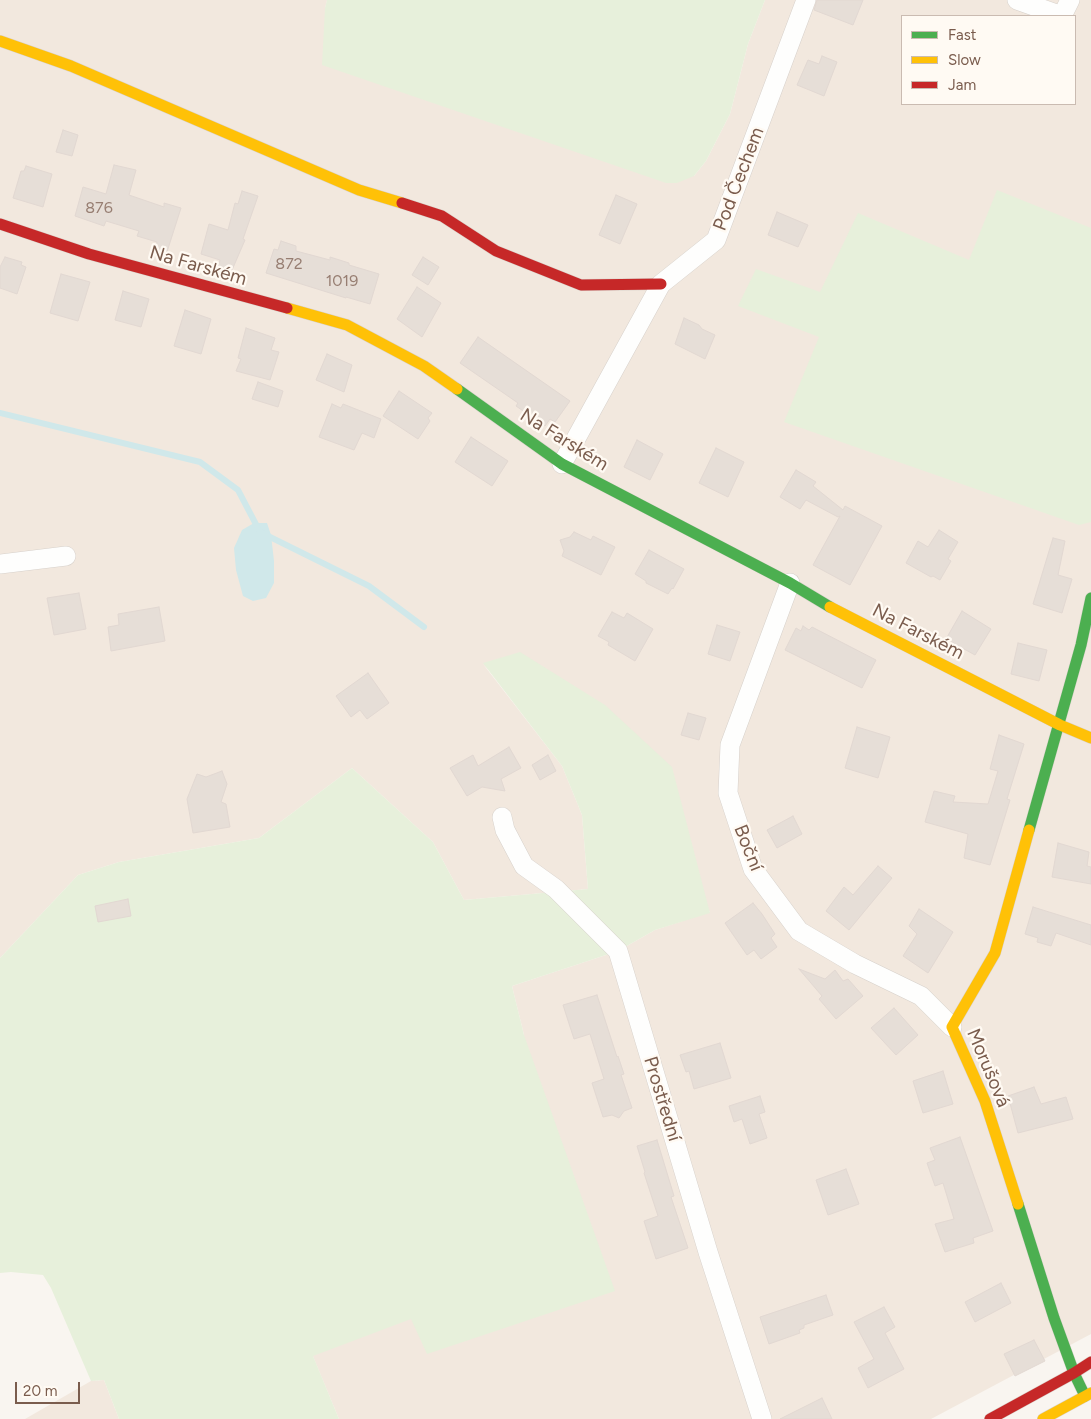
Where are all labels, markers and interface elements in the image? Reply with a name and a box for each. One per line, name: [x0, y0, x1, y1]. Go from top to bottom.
legend: [901, 15, 1076, 105]
text: Fast: [948, 26, 976, 44]
text: Slow: [948, 51, 981, 69]
text: Jam: [948, 76, 976, 94]
street label: Pod Čechem: [709, 124, 769, 234]
house number: 876: [85, 198, 113, 218]
street label: Na Farském: [147, 241, 249, 291]
house number: 872: [275, 254, 303, 274]
house number: 1019: [326, 271, 358, 291]
street label: Na Farském: [516, 404, 612, 476]
street label: Na Farském: [868, 599, 968, 665]
street label: Boční: [728, 822, 768, 874]
street label: Morušová: [961, 1025, 1015, 1111]
street label: Prostřední: [638, 1054, 686, 1144]
scale bar: [18, 1372, 82, 1404]
text: 20 m: [23, 1382, 57, 1400]

